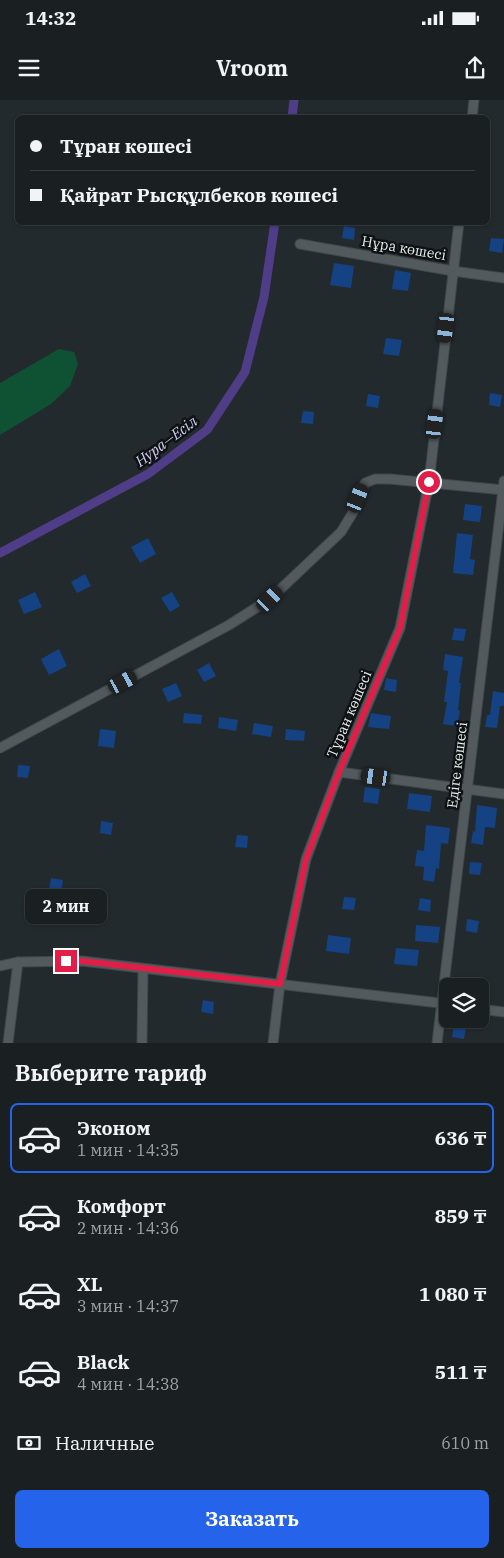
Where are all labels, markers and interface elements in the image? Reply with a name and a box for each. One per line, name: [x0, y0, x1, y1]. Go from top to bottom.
text: 14:32: [25, 6, 76, 30]
text: Vroom: [216, 53, 288, 82]
icon: menu: [15, 54, 43, 82]
icon: share: [461, 54, 489, 82]
text: Тұран көшесі: [60, 134, 192, 158]
text: Қайрат Рысқұлбеков көшесі: [60, 183, 338, 207]
street label: Нұра көшесі: [360, 232, 448, 264]
car: [436, 312, 455, 344]
car: [425, 408, 444, 440]
water label: Нура—Есіл: [130, 411, 201, 471]
route start: [418, 471, 440, 493]
car: [345, 481, 370, 515]
car: [253, 583, 286, 615]
car: [106, 668, 139, 696]
street label: Тұран көшесі: [323, 668, 375, 760]
street label: Едіге көшесі: [443, 721, 471, 809]
car: [360, 767, 391, 787]
callout: 2 мин: [25, 888, 107, 924]
text: 2 мин: [43, 896, 89, 916]
route end: [55, 950, 77, 972]
map controls: [439, 978, 489, 1028]
button: layers: [439, 978, 489, 1028]
text: Выберите тариф: [15, 1058, 207, 1087]
icon: car: [17, 1116, 62, 1161]
text: Эконом: [77, 1116, 150, 1140]
text: 636 ₸: [435, 1126, 487, 1150]
text: 1 мин · 14:35: [77, 1140, 179, 1160]
icon: car: [17, 1194, 62, 1239]
text: Комфорт: [77, 1194, 166, 1218]
text: 859 ₸: [435, 1204, 487, 1228]
text: 2 мин · 14:36: [77, 1218, 179, 1238]
icon: car: [17, 1272, 62, 1317]
text: XL: [77, 1272, 103, 1296]
text: 1 080 ₸: [419, 1282, 487, 1306]
text: 3 мин · 14:37: [77, 1296, 179, 1316]
icon: car: [17, 1350, 62, 1395]
text: Black: [77, 1350, 129, 1374]
text: 511 ₸: [435, 1360, 487, 1384]
text: 4 мин · 14:38: [77, 1374, 179, 1394]
icon: cash: [15, 1429, 43, 1457]
text: Наличные: [55, 1431, 154, 1455]
text: 610 m: [441, 1433, 489, 1453]
button: Заказать: [15, 1490, 489, 1548]

